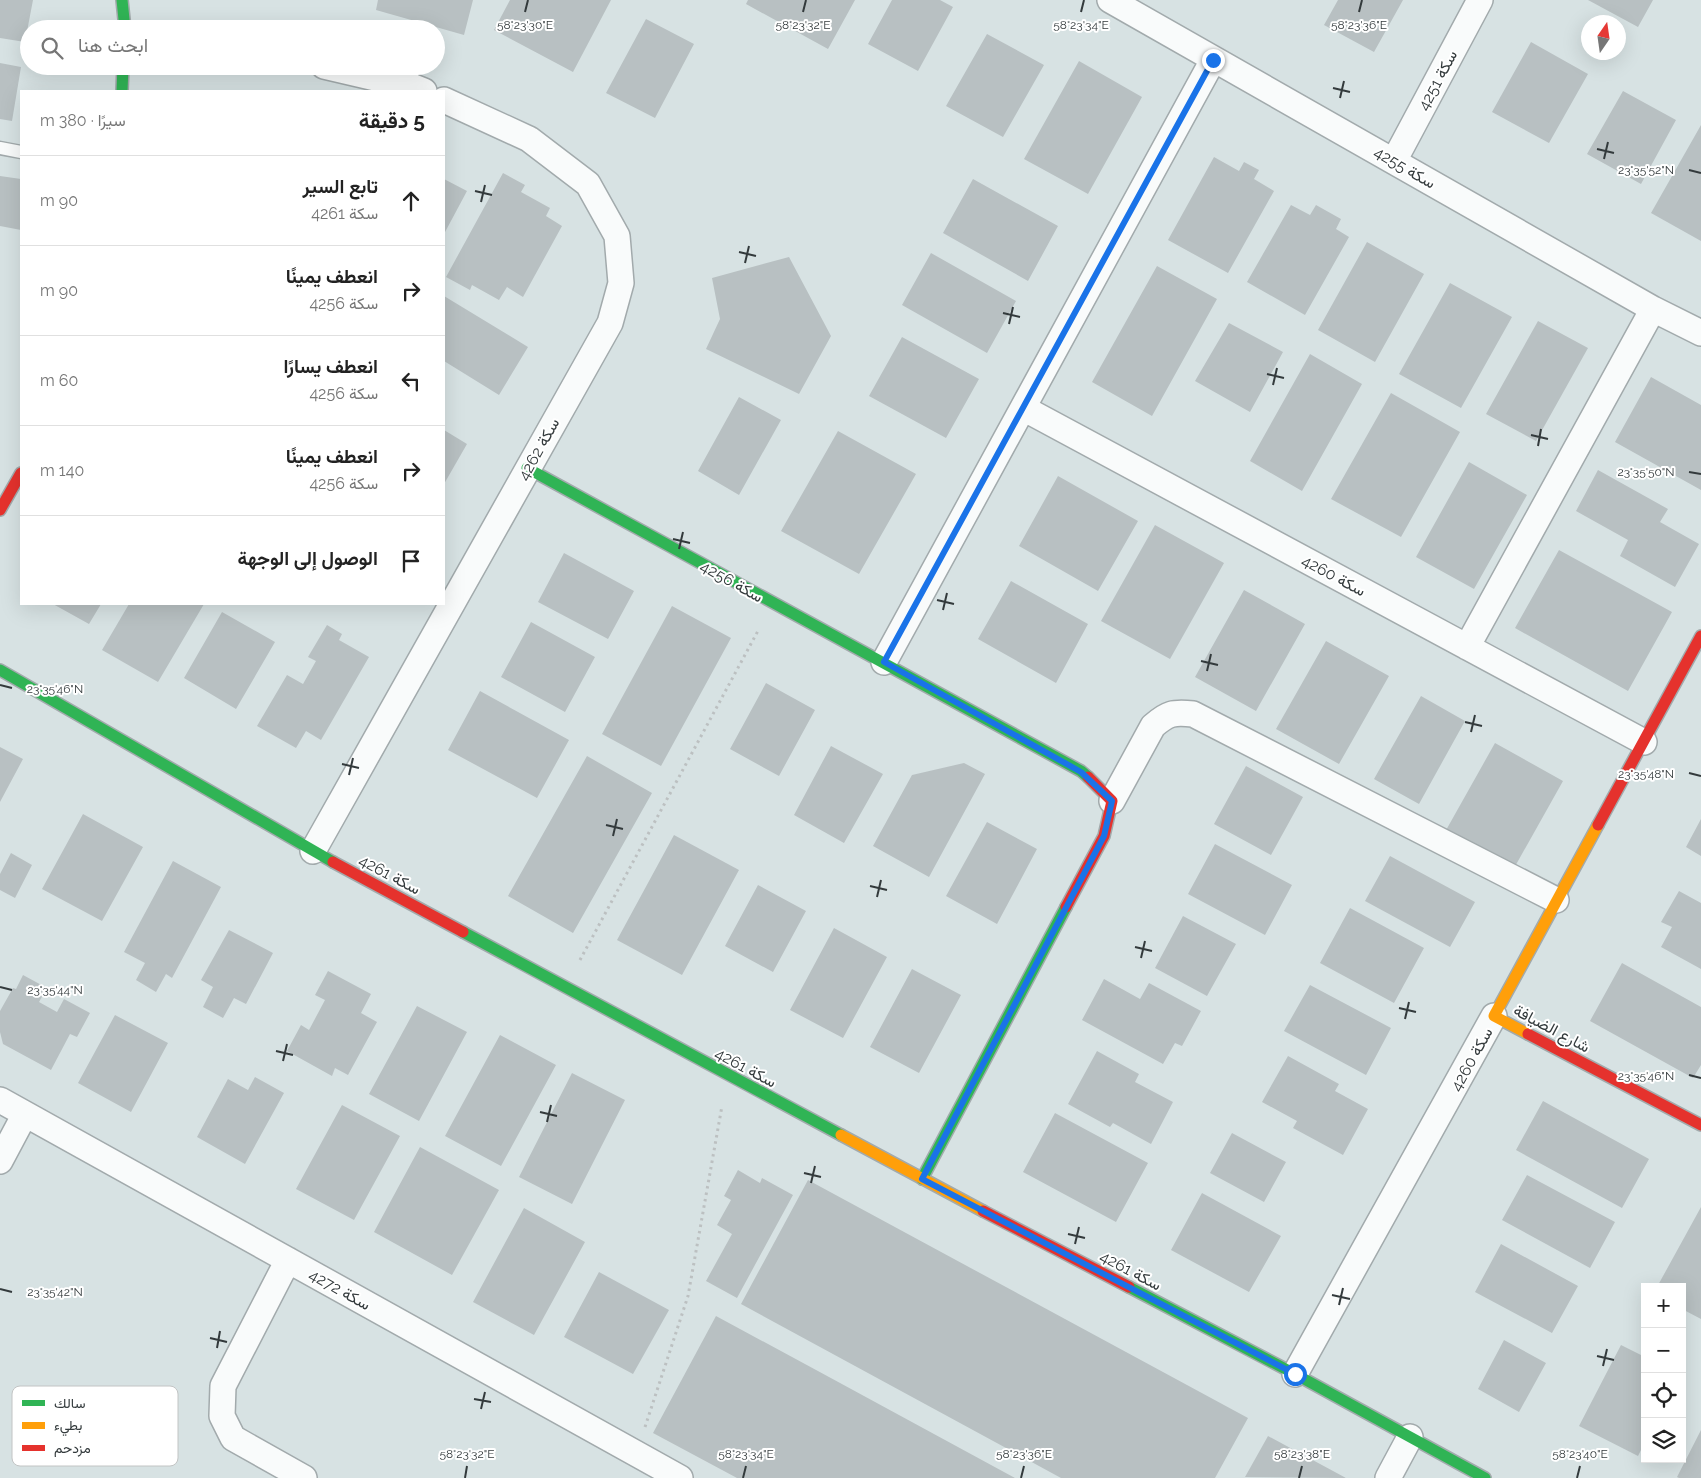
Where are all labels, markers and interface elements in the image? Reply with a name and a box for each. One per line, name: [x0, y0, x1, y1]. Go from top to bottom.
north arrow: [1581, 15, 1626, 60]
text: 58°23'30"E: [497, 18, 553, 32]
text: 58°23'32"E: [775, 18, 831, 32]
text: 58°23'34"E: [1053, 18, 1109, 32]
text: 58°23'36"E: [1331, 18, 1387, 32]
search box: [20, 20, 445, 75]
icon: search: [38, 34, 66, 62]
text: ابحث هنا: [78, 34, 148, 56]
street label: سكة 4251: [1414, 47, 1461, 114]
route end: [1202, 49, 1225, 72]
text: 5 دقيقة: [359, 108, 425, 133]
text: سيرًا · 380 m: [40, 111, 126, 130]
street label: سكة 4255: [1371, 142, 1439, 193]
text: 23°35'52"N: [1618, 163, 1674, 177]
text: تابع السير: [303, 175, 378, 197]
icon: ahead: [397, 187, 425, 215]
text: 90 m: [40, 191, 78, 210]
text: سكة 4261: [311, 204, 378, 223]
text: انعطف يمينًا: [286, 265, 378, 287]
icon: right: [397, 277, 425, 305]
text: 90 m: [40, 281, 78, 300]
text: سكة 4256: [309, 294, 378, 313]
text: انعطف يسارًا: [284, 355, 378, 377]
icon: left: [397, 367, 425, 395]
text: 60 m: [40, 371, 78, 390]
text: سكة 4256: [309, 384, 378, 403]
street label: سكة 4262: [514, 415, 563, 484]
text: انعطف يمينًا: [286, 445, 378, 467]
icon: right: [397, 457, 425, 485]
text: 140 m: [40, 461, 84, 480]
text: 23°35'50"N: [1617, 465, 1675, 479]
text: سكة 4256: [309, 474, 378, 493]
text: الوصول إلى الوجهة: [238, 547, 378, 569]
icon: arrive: [397, 547, 425, 575]
street label: سكة 4260: [1299, 551, 1369, 600]
street label: سكة 4256: [697, 556, 766, 606]
text: 23°35'46"N: [27, 682, 83, 696]
text: 23°35'48"N: [1618, 767, 1674, 781]
street label: سكة 4261: [356, 850, 424, 898]
text: 23°35'44"N: [27, 983, 83, 997]
street label: شارع الضيافة: [1509, 1000, 1593, 1058]
street label: سكة 4260: [1446, 1024, 1497, 1094]
street label: سكة 4261: [712, 1043, 780, 1091]
text: 23°35'46"N: [1618, 1069, 1674, 1083]
street label: سكة 4261: [1097, 1246, 1165, 1294]
street label: سكة 4272: [306, 1265, 374, 1314]
map controls: [1641, 1283, 1686, 1463]
button: +: [1641, 1283, 1686, 1328]
text: 23°35'42"N: [27, 1285, 83, 1299]
button: −: [1641, 1328, 1686, 1373]
route start: [1284, 1363, 1307, 1386]
button: locate: [1641, 1373, 1686, 1418]
legend: [12, 1386, 178, 1466]
text: سالك: [54, 1395, 85, 1411]
text: بطيء: [54, 1417, 82, 1437]
button: layers: [1641, 1418, 1686, 1463]
text: مزدحم: [54, 1440, 91, 1457]
text: 58°23'32"E: [439, 1447, 495, 1461]
text: 58°23'34"E: [718, 1447, 774, 1461]
text: 58°23'36"E: [996, 1447, 1052, 1461]
text: 58°23'38"E: [1274, 1447, 1330, 1461]
text: 58°23'40"E: [1552, 1447, 1608, 1461]

